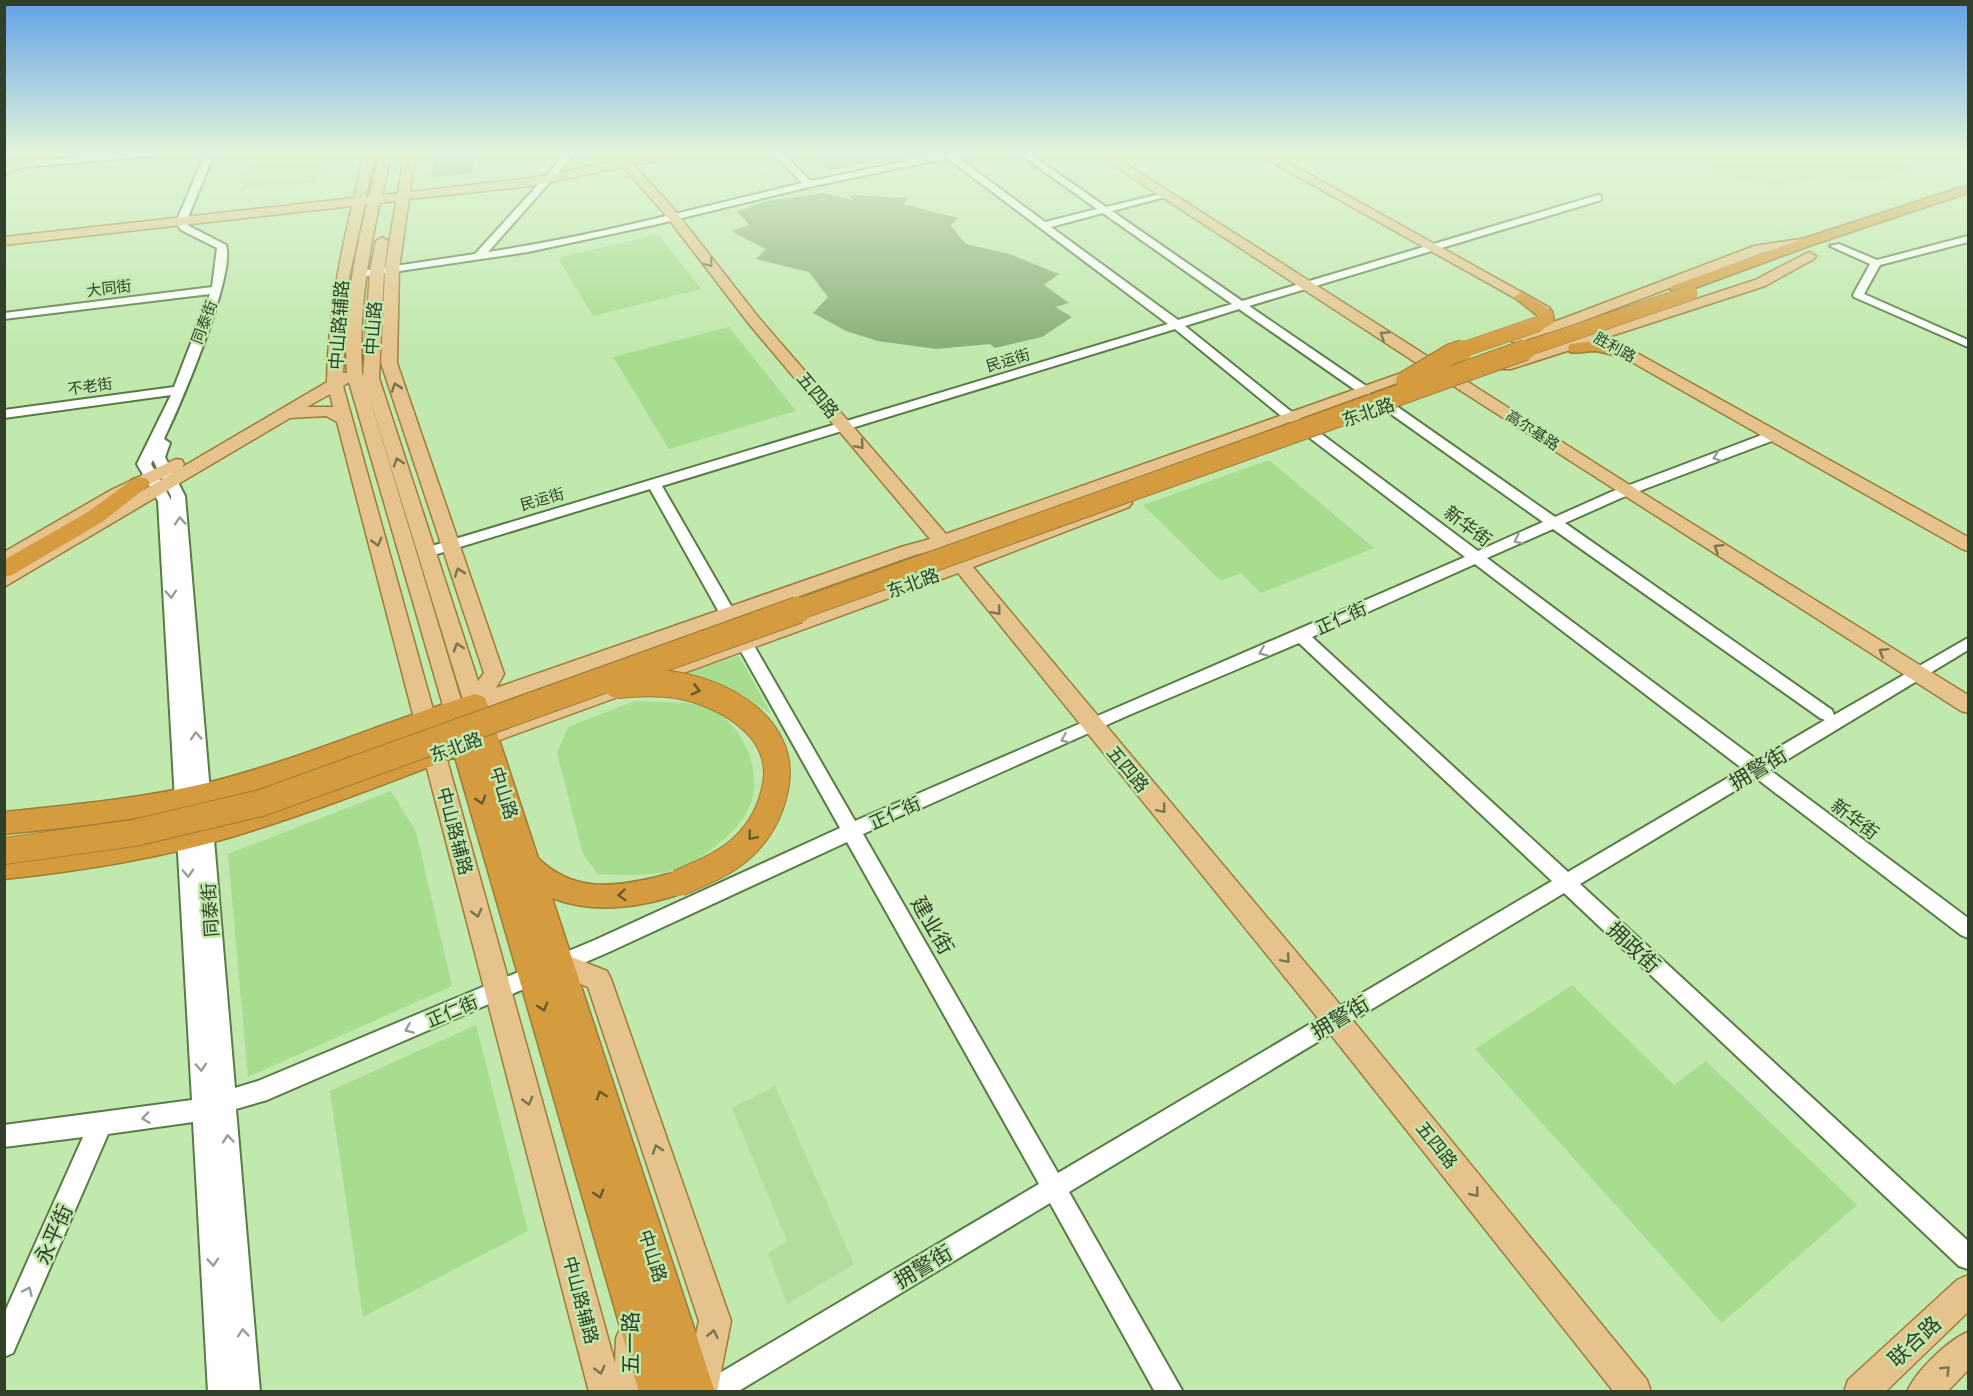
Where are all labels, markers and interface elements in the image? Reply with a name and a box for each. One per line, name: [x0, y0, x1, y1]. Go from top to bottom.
one-way arrow: [702, 256, 713, 267]
street label: 大同街: [86, 276, 132, 300]
street label: 中山路辅路: [324, 279, 354, 371]
street label: 同泰街: [187, 298, 221, 346]
street label: 中山路: [360, 300, 386, 356]
street label: 胜利路: [1591, 328, 1639, 366]
one-way arrow: [1379, 331, 1390, 342]
street label: 民运街: [984, 344, 1032, 376]
street label: 五四路: [792, 367, 844, 423]
street label: 不老街: [66, 373, 114, 399]
one-way arrow: [390, 383, 403, 393]
street label: 东北路: [1339, 392, 1397, 432]
street label: 高尔基路: [1503, 406, 1563, 454]
one-way arrow: [853, 438, 864, 449]
one-way arrow: [1712, 449, 1723, 462]
one-way arrow: [393, 457, 405, 468]
street label: 民运街: [518, 484, 566, 514]
street label: 新华街: [1440, 501, 1496, 551]
one-way arrow: [173, 516, 186, 525]
one-way arrow: [1513, 532, 1524, 544]
one-way arrow: [370, 537, 383, 547]
one-way arrow: [1714, 544, 1725, 555]
street label: 东北路: [884, 563, 942, 603]
one-way arrow: [454, 567, 466, 578]
one-way arrow: [164, 590, 177, 599]
street label: 正仁街: [1312, 597, 1370, 639]
one-way arrow: [990, 604, 1001, 615]
one-way arrow: [452, 642, 465, 653]
one-way arrow: [1258, 645, 1269, 657]
one-way arrow: [1879, 648, 1890, 659]
one-way arrow: [690, 683, 701, 695]
street label: 东北路: [427, 727, 485, 767]
one-way arrow: [190, 732, 203, 741]
one-way arrow: [1060, 732, 1071, 744]
street label: 五四路: [1102, 741, 1154, 797]
street label: 拥警街: [1724, 741, 1792, 795]
street label: 中山路: [485, 764, 523, 822]
street label: 中山路辅路: [432, 785, 478, 877]
street label: 正仁街: [866, 792, 924, 834]
one-way arrow: [474, 794, 486, 805]
street label: 新华街: [1827, 794, 1883, 844]
one-way arrow: [1155, 802, 1166, 813]
one-way arrow: [748, 829, 759, 840]
one-way arrow: [182, 868, 195, 877]
street label: 同泰街: [197, 882, 223, 938]
one-way arrow: [617, 888, 626, 901]
street label: 建业街: [906, 891, 960, 959]
one-way arrow: [470, 907, 482, 917]
street label: 拥政街: [1602, 916, 1666, 978]
one-way arrow: [1279, 952, 1290, 963]
street label: 正仁街: [423, 990, 481, 1032]
street label: 拥警街: [1306, 990, 1374, 1044]
one-way arrow: [536, 1001, 548, 1012]
one-way arrow: [404, 1022, 415, 1034]
one-way arrow: [194, 1063, 207, 1072]
one-way arrow: [596, 1090, 608, 1101]
one-way arrow: [520, 1096, 533, 1106]
one-way arrow: [141, 1111, 151, 1123]
street label: 五四路: [1411, 1117, 1463, 1173]
one-way arrow: [221, 1134, 234, 1143]
one-way arrow: [651, 1144, 664, 1155]
one-way arrow: [1468, 1186, 1479, 1197]
one-way arrow: [592, 1188, 604, 1199]
street label: 永平街: [28, 1200, 78, 1268]
street label: 中山路: [634, 1227, 672, 1285]
street label: 拥警街: [889, 1239, 957, 1293]
street label: 中山路辅路: [558, 1254, 604, 1346]
one-way arrow: [206, 1257, 219, 1266]
one-way arrow: [21, 1286, 33, 1297]
street label: 联合路: [1882, 1310, 1946, 1372]
street label: 五一路: [617, 1312, 643, 1375]
one-way arrow: [237, 1329, 250, 1338]
one-way arrow: [705, 1330, 718, 1340]
one-way arrow: [593, 1365, 605, 1375]
one-way arrow: [1938, 1366, 1949, 1377]

